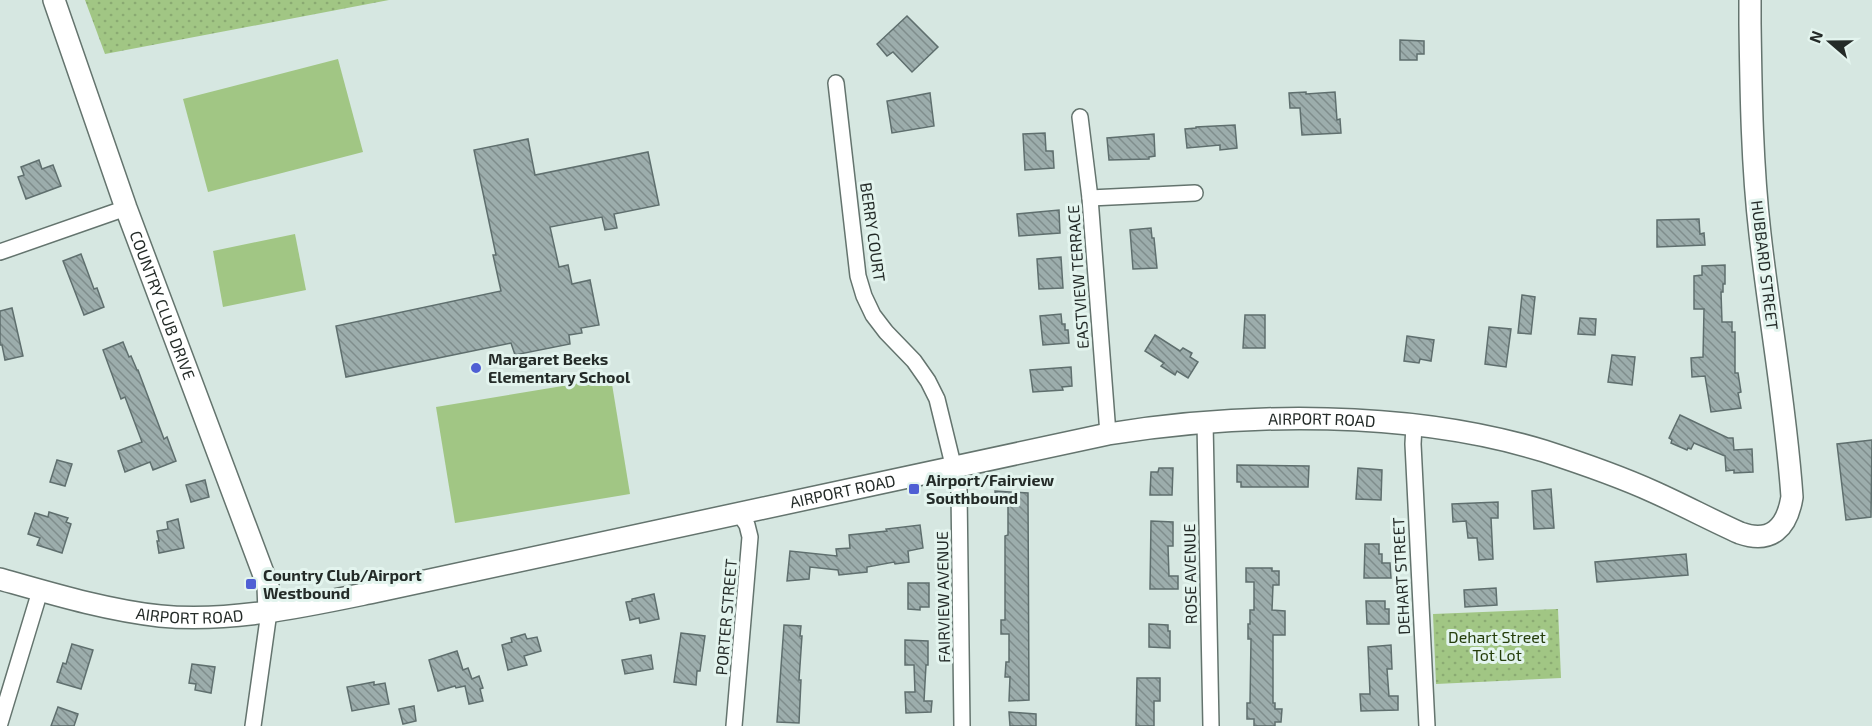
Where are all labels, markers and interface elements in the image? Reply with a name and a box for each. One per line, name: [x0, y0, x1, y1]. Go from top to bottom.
north arrow: [1800, 12, 1860, 72]
text: N: [1805, 28, 1826, 45]
street label: BERRY COURT: [857, 181, 890, 283]
street label: HUBBARD STREET: [1748, 199, 1783, 331]
street label: EASTVIEW TERRACE: [1063, 204, 1092, 350]
street label: COUNTRY CLUB DRIVE: [126, 228, 200, 382]
place label: Margaret Beeks Elementary School: [488, 349, 631, 387]
marker: Margaret Beeks Elementary School: [469, 361, 483, 375]
street label: AIRPORT ROAD: [1268, 409, 1376, 430]
street label: AIRPORT ROAD: [788, 470, 897, 511]
place label: Airport/Fairview Southbound: [926, 470, 1054, 507]
marker: Airport/Fairview Southbound: [907, 482, 921, 496]
street label: DEHART STREET: [1388, 517, 1413, 635]
street label: ROSE AVENUE: [1179, 523, 1200, 625]
street label: FAIRVIEW AVENUE: [932, 531, 953, 663]
street label: PORTER STREET: [711, 558, 740, 676]
place label: Country Club/Airport Westbound: [263, 565, 422, 602]
marker: Country Club/Airport Westbound: [244, 577, 258, 591]
street label: AIRPORT ROAD: [135, 603, 244, 627]
park label: Dehart Street Tot Lot: [1448, 627, 1546, 664]

